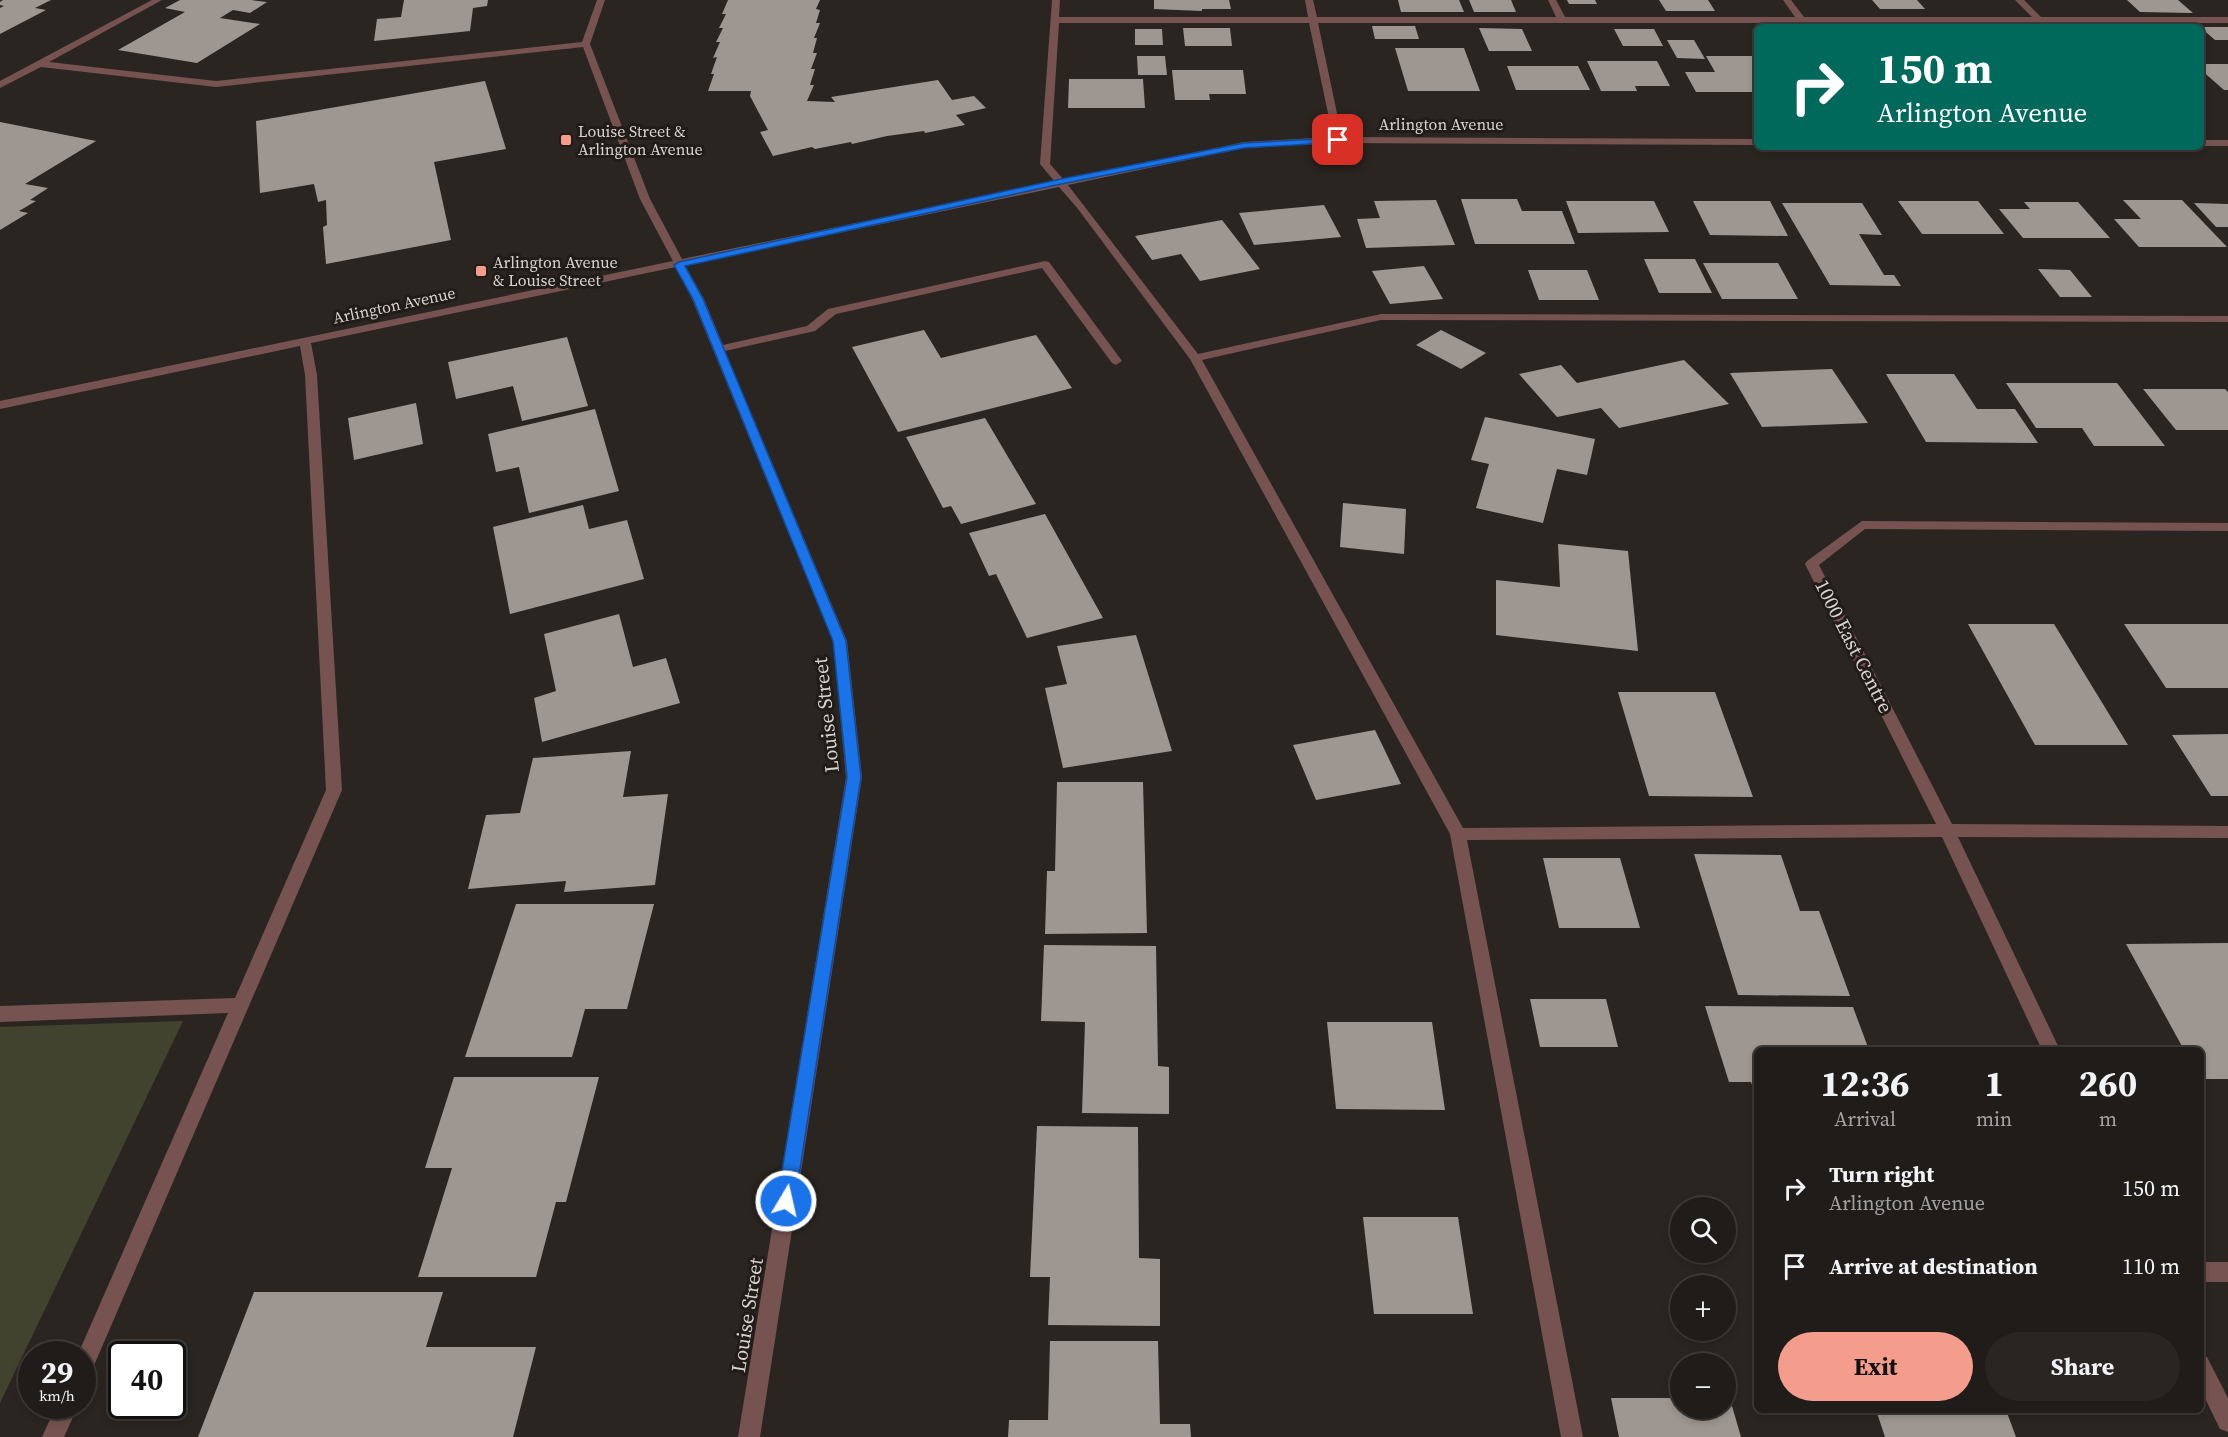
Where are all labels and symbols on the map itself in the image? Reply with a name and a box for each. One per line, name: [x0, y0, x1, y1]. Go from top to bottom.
street label: Arlington Avenue: [1379, 113, 1503, 135]
pin: [1312, 114, 1363, 165]
place label: Louise Street & Arlington Avenue: [578, 120, 703, 160]
marker: Louise Street & Arlington Avenue: [559, 133, 573, 147]
place label: Arlington Avenue & Louise Street: [493, 251, 618, 291]
marker: Arlington Avenue & Louise Street: [474, 264, 488, 278]
street label: Arlington Avenue: [331, 281, 457, 329]
street label: 1000 East Centre: [1808, 574, 1900, 718]
street label: Louise Street: [806, 656, 846, 774]
position arrow: [754, 1169, 818, 1233]
street label: Louise Street: [724, 1255, 770, 1374]
speed limit sign: 40: [108, 1341, 186, 1419]

